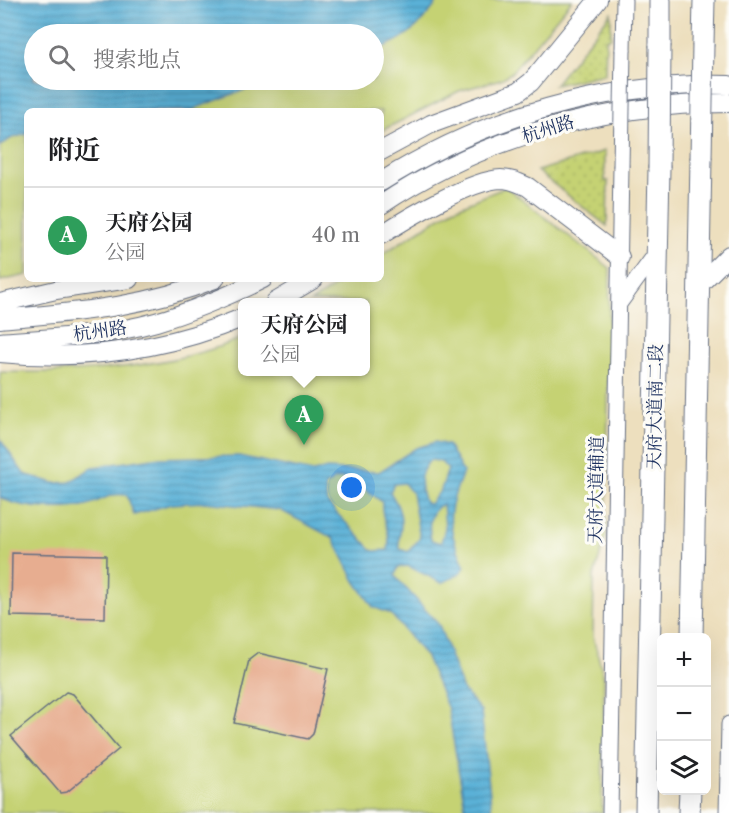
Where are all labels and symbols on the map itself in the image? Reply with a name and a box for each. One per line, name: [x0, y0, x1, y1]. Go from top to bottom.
street label: 杭州路: [519, 111, 577, 147]
street label: 杭州路: [72, 316, 128, 346]
street label: 天府大道南二段: [643, 344, 667, 470]
pin: A: [284, 396, 324, 445]
street label: 天府大道辅道: [584, 436, 608, 544]
your location: [337, 473, 366, 502]

